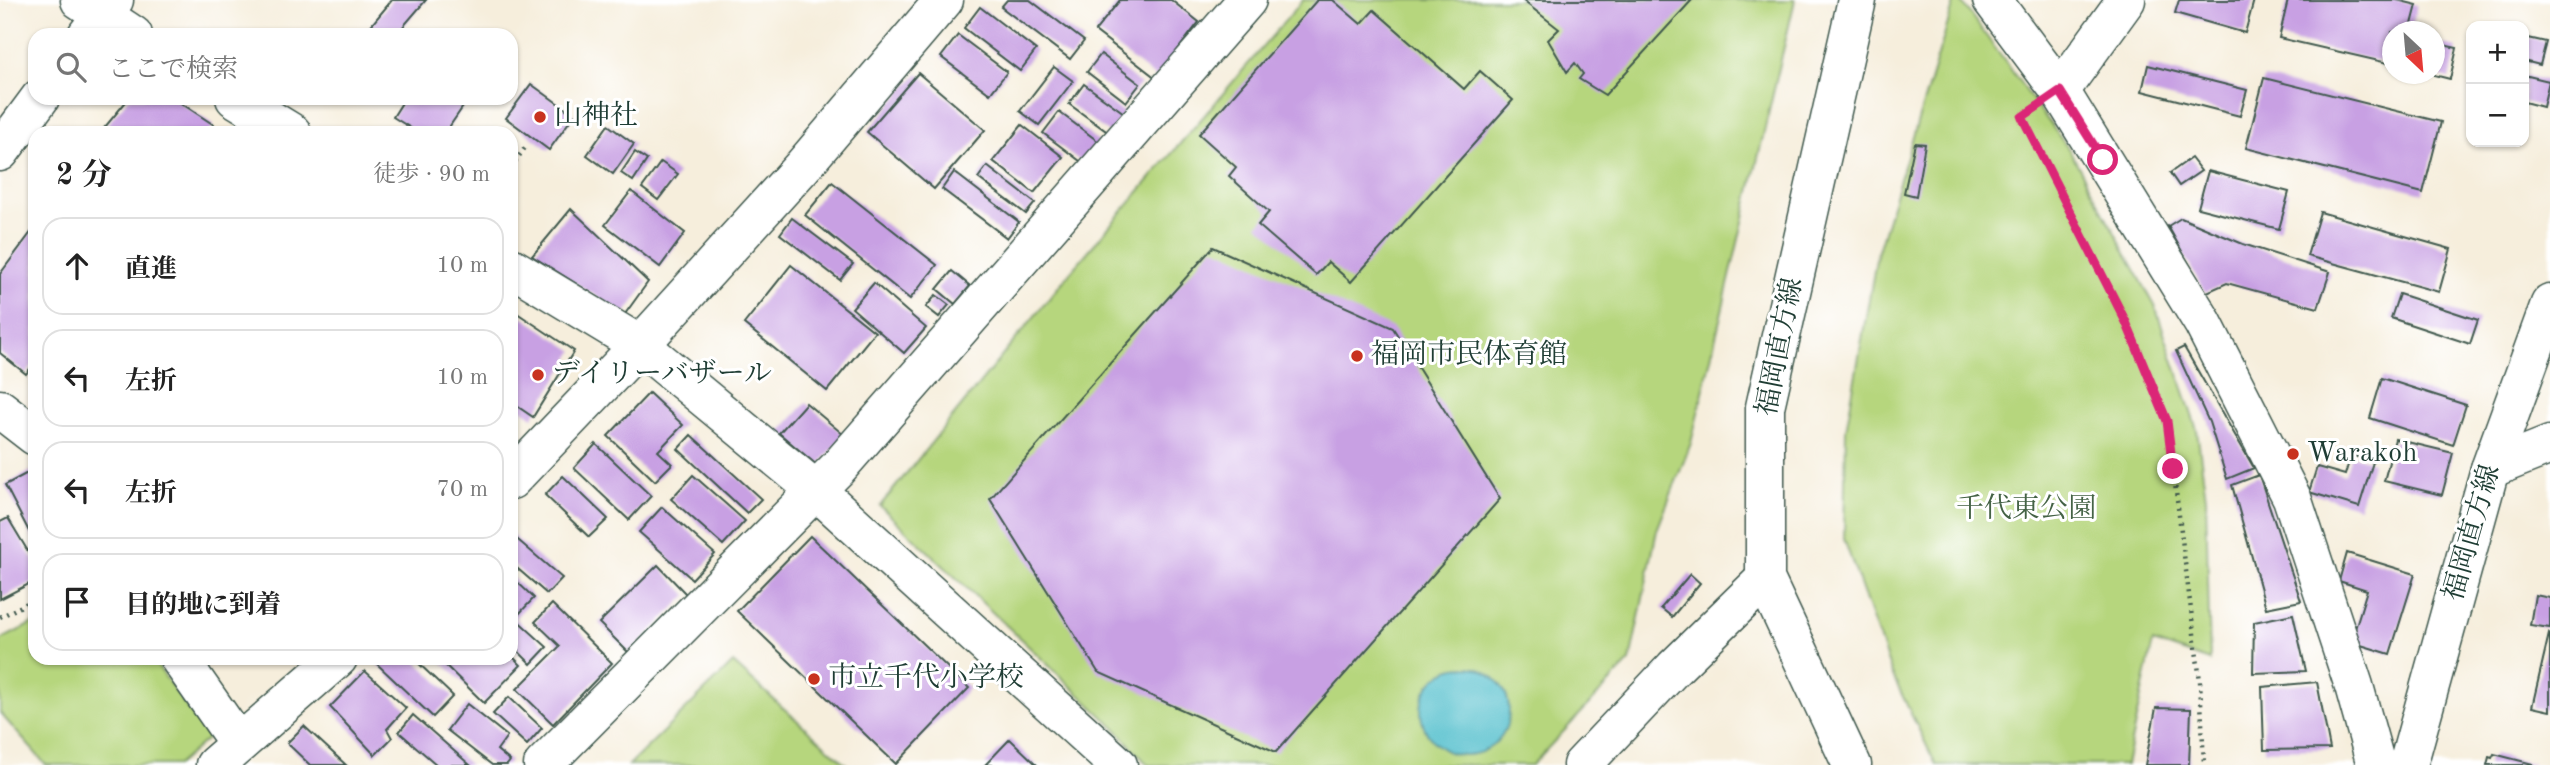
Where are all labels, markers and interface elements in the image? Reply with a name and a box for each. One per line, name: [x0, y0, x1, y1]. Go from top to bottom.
north arrow: [2382, 21, 2445, 84]
map controls: [2466, 21, 2529, 147]
button: +: [2466, 21, 2529, 84]
search box: [28, 28, 518, 105]
icon: search: [52, 48, 90, 86]
text: ここで検索: [108, 57, 238, 83]
button: −: [2466, 84, 2529, 147]
place label: 山神社: [554, 100, 638, 131]
marker: 山神社: [532, 109, 548, 125]
route start: [2087, 144, 2118, 175]
text: 2 分: [56, 161, 112, 191]
text: 徒歩 · 90 m: [373, 163, 490, 186]
icon: ahead: [58, 247, 96, 285]
text: 10 m: [437, 254, 488, 277]
text: 直進: [125, 257, 177, 283]
street label: 福岡直方線: [1751, 275, 1808, 418]
place label: 福岡市民体育館: [1371, 339, 1567, 370]
marker: 福岡市民体育館: [1349, 348, 1365, 364]
icon: left: [58, 359, 96, 397]
place label: デイリーバザール: [552, 359, 772, 389]
text: 10 m: [437, 366, 488, 389]
marker: デイリーバザール: [530, 367, 546, 383]
text: 左折: [125, 369, 177, 395]
place label: Warakoh: [2307, 440, 2418, 468]
marker: Warakoh: [2285, 446, 2301, 462]
route end: [2157, 453, 2188, 484]
street label: 福岡直方線: [2437, 461, 2506, 604]
icon: left: [58, 471, 96, 509]
text: 70 m: [437, 478, 488, 501]
text: 左折: [125, 481, 177, 507]
park label: 千代東公園: [1956, 493, 2096, 524]
icon: arrive: [58, 583, 96, 621]
text: 目的地に到着: [125, 593, 281, 619]
place label: 市立千代小学校: [828, 662, 1024, 693]
marker: 市立千代小学校: [806, 671, 822, 687]

